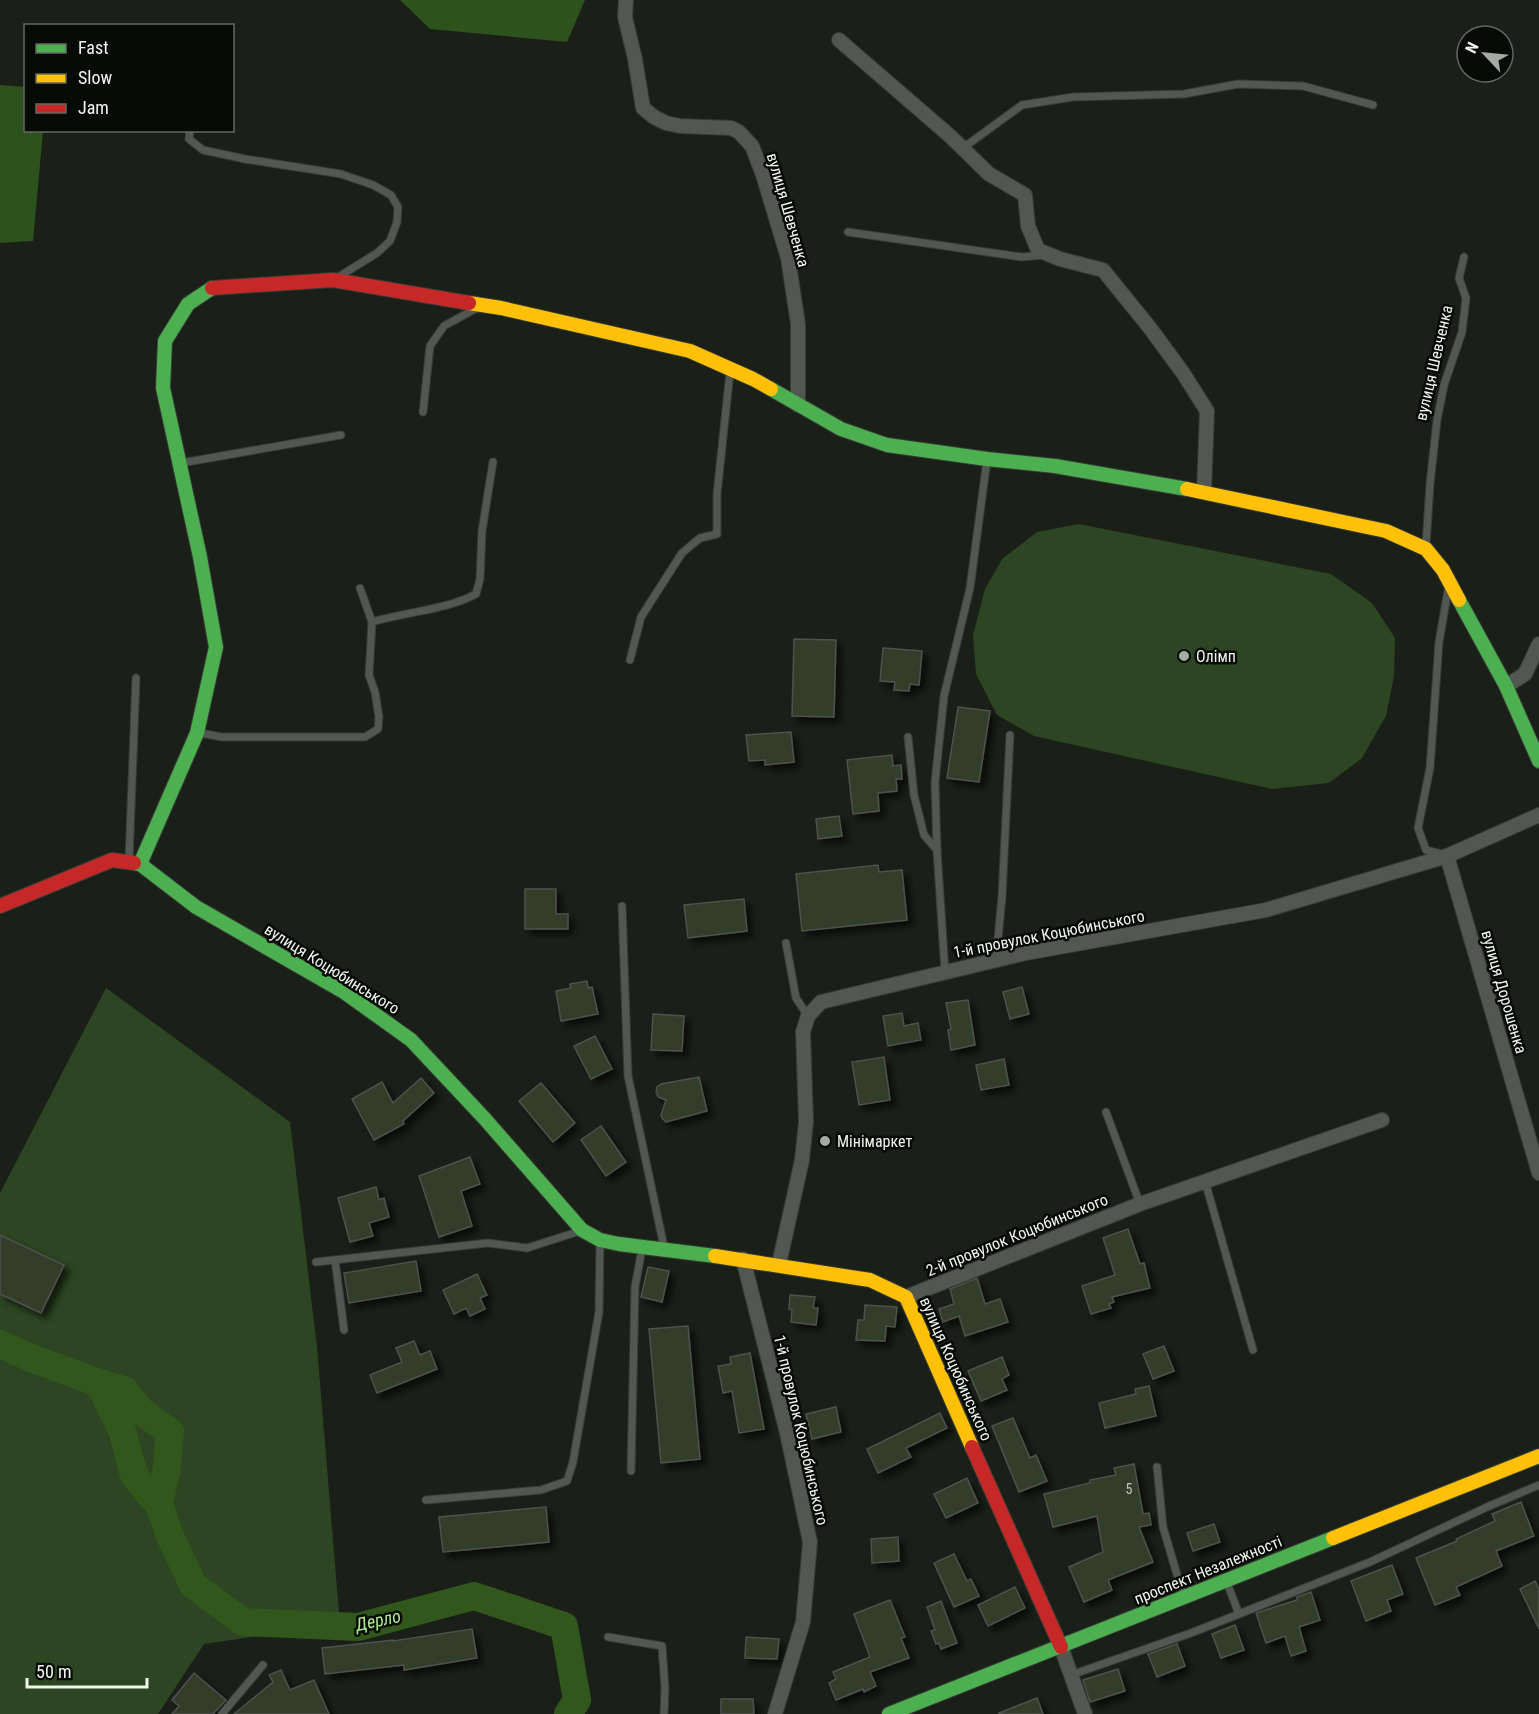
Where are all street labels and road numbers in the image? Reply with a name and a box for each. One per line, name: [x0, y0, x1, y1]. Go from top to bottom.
street label: вулиця Шевченка: [763, 151, 813, 269]
street label: вулиця Шевченка: [1411, 303, 1457, 423]
street label: 1-й провулок Коцюбинського: [952, 906, 1146, 962]
street label: вулиця Коцюбинського: [261, 920, 403, 1018]
street label: вулиця Дорошенка: [1477, 928, 1531, 1056]
street label: 2-й провулок Коцюбинського: [923, 1190, 1111, 1280]
street label: вулиця Коцюбинського: [916, 1294, 996, 1444]
street label: 1-й провулок Коцюбинського: [770, 1333, 832, 1527]
street label: проспект Незалежності: [1131, 1532, 1285, 1608]

